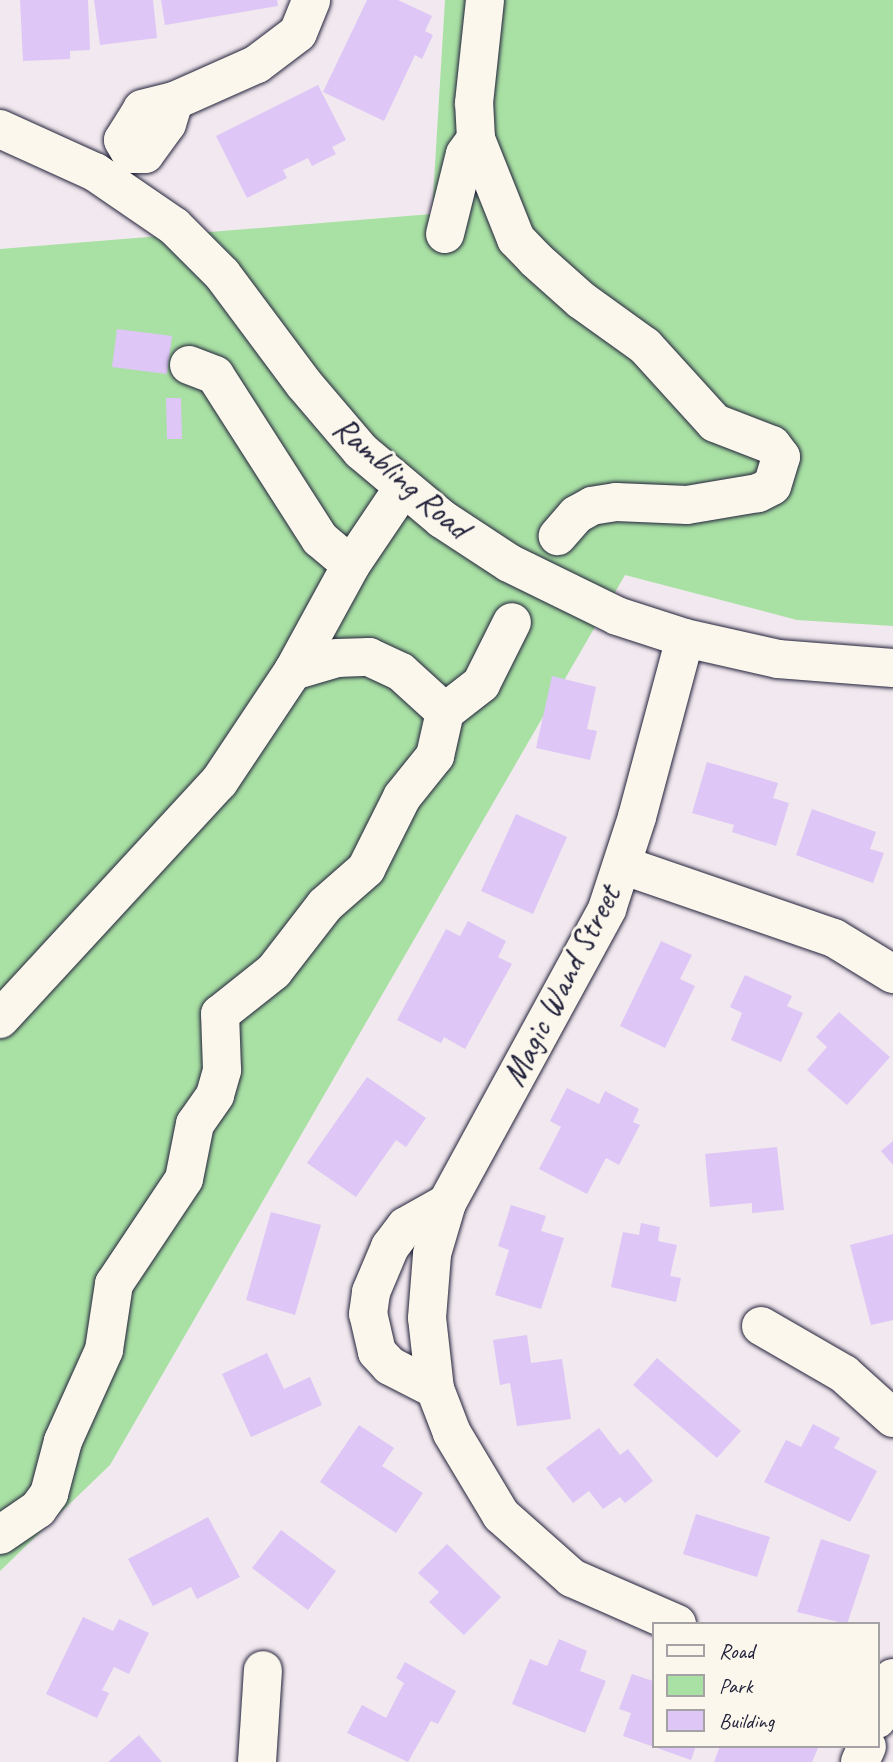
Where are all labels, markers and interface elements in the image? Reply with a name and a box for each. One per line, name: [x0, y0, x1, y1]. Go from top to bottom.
street label: Rambling Road: [325, 409, 477, 547]
street label: Magic Wand Street: [494, 878, 630, 1094]
legend: [652, 1622, 879, 1748]
text: Road: [719, 1638, 754, 1664]
text: Park: [719, 1673, 752, 1699]
text: Building: [719, 1708, 774, 1734]

